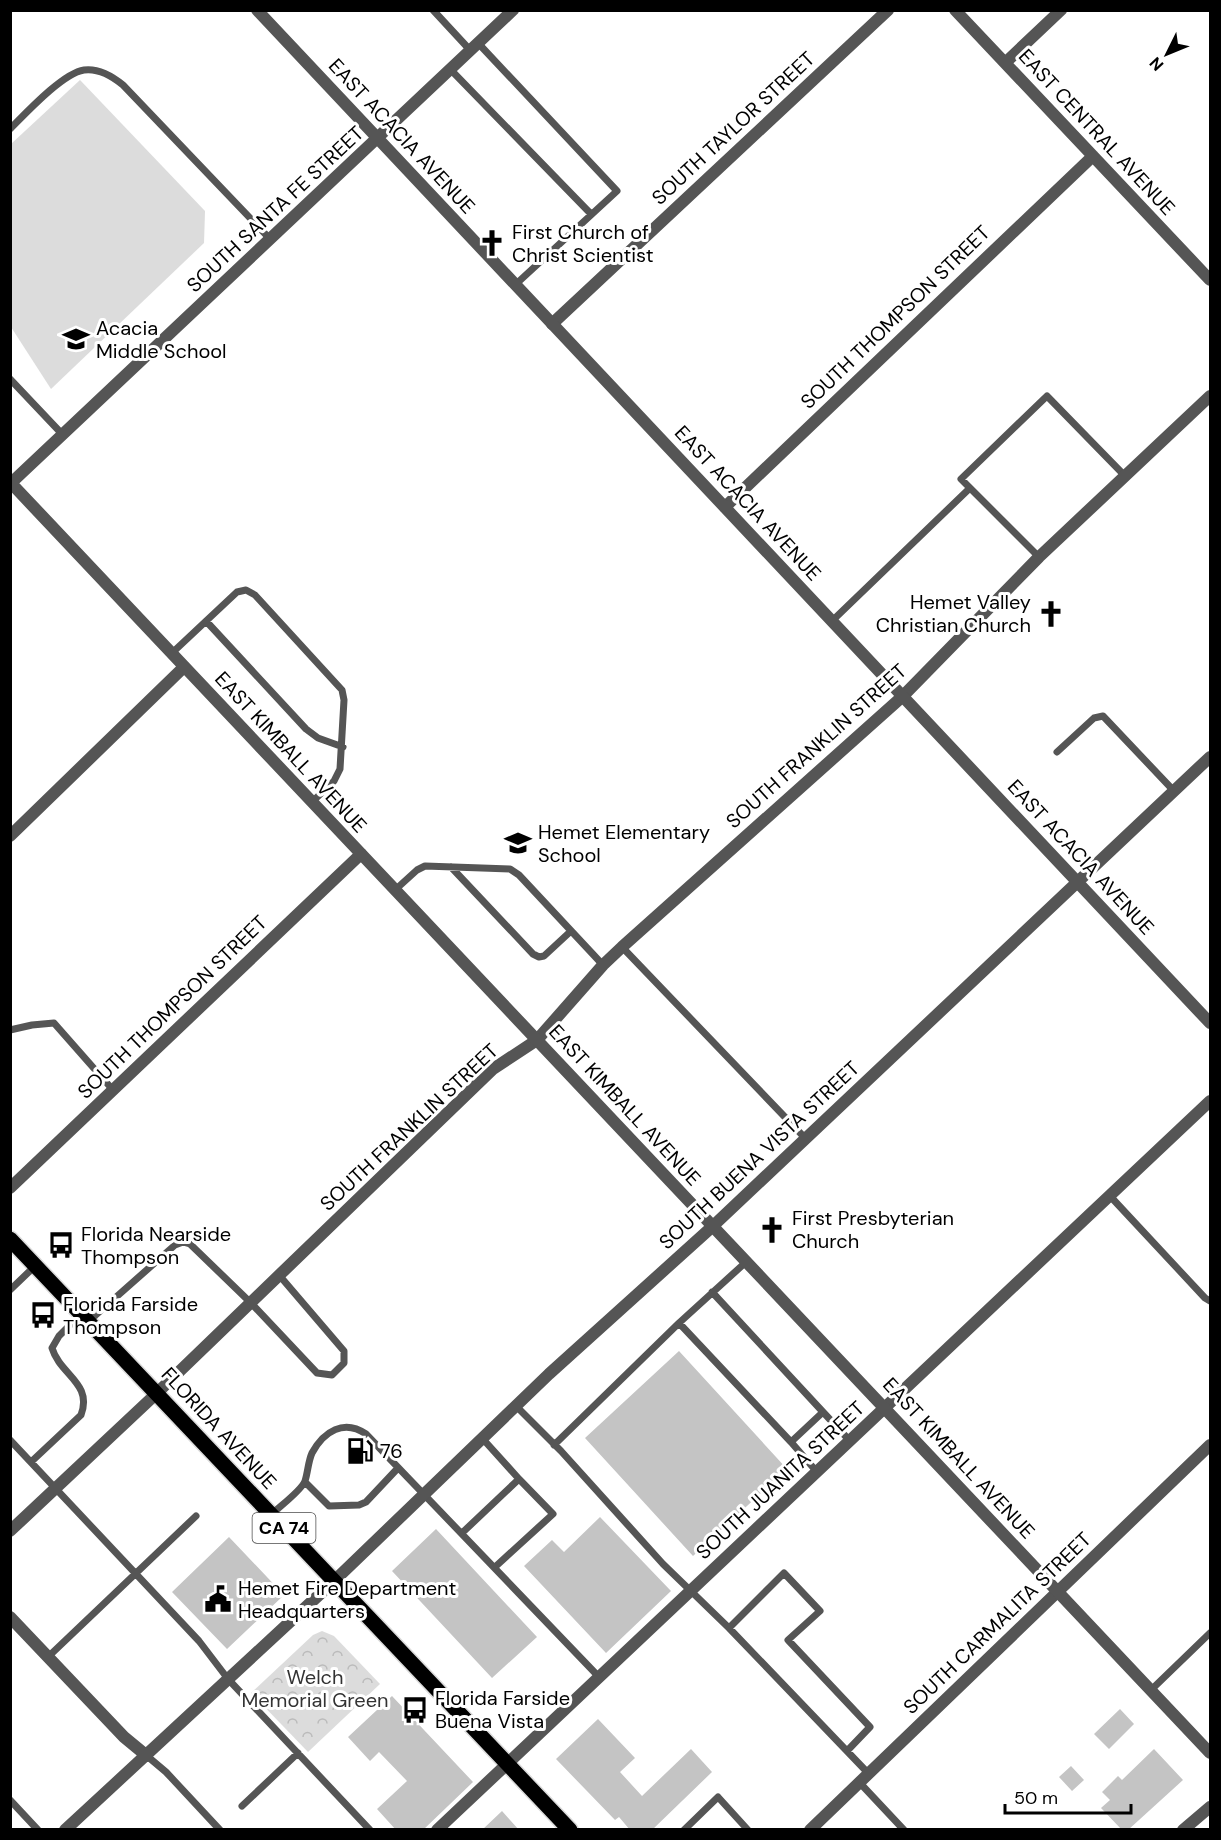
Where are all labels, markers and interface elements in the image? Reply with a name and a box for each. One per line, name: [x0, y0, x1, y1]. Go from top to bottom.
north arrow: [1137, 24, 1197, 84]
street label: EAST CENTRAL AVENUE: [1014, 44, 1180, 220]
street label: SOUTH TAYLOR STREET: [646, 46, 820, 210]
street label: EAST ACACIA AVENUE: [323, 53, 481, 219]
street label: SOUTH SANTA FE STREET: [181, 120, 369, 298]
place label: First Church of Christ Scientist: [512, 219, 654, 268]
street label: SOUTH THOMPSON STREET: [795, 220, 995, 414]
church icon: First Church of Christ Scientist: [477, 228, 507, 258]
place label: Acacia Middle School: [96, 315, 227, 364]
school or university icon: Acacia Middle School: [61, 324, 91, 354]
street label: EAST ACACIA AVENUE: [669, 420, 827, 586]
place label: Hemet Valley Christian Church: [876, 589, 1031, 638]
church icon: Hemet Valley Christian Church: [1036, 599, 1066, 629]
street label: SOUTH FRANKLIN STREET: [720, 658, 912, 834]
street label: EAST KIMBALL AVENUE: [209, 666, 373, 838]
street label: EAST ACACIA AVENUE: [1002, 774, 1160, 940]
place label: Hemet Elementary School: [538, 819, 710, 868]
school or university icon: Hemet Elementary School: [503, 828, 533, 858]
street label: SOUTH THOMPSON STREET: [72, 910, 272, 1104]
street label: EAST KIMBALL AVENUE: [543, 1019, 707, 1191]
street label: SOUTH FRANKLIN STREET: [314, 1038, 504, 1216]
street label: SOUTH BUENA VISTA STREET: [653, 1055, 865, 1255]
place label: First Presbyterian Church: [792, 1205, 954, 1254]
church icon: First Presbyterian Church: [757, 1215, 787, 1245]
place label: Florida Nearside Thompson: [81, 1221, 231, 1270]
bus stop icon: Florida Nearside Thompson: [46, 1230, 76, 1260]
place label: Florida Farside Thompson: [63, 1291, 198, 1340]
bus stop icon: Florida Farside Thompson: [28, 1300, 58, 1330]
street label: FLORIDA AVENUE: [156, 1362, 282, 1494]
street label: EAST KIMBALL AVENUE: [877, 1372, 1041, 1544]
street label: SOUTH JUANITA STREET: [690, 1395, 870, 1565]
fuel station icon: 76: [345, 1436, 375, 1466]
place label: 76: [380, 1438, 403, 1464]
road number: CA 74: [252, 1513, 316, 1543]
street label: SOUTH CARMALITA STREET: [898, 1526, 1096, 1720]
place label: Hemet Fire Department Headquarters: [238, 1575, 457, 1624]
public building icon: Hemet Fire Department Headquarters: [203, 1584, 233, 1614]
park label: Welch Memorial Green: [241, 1664, 389, 1713]
place label: Florida Farside Buena Vista: [435, 1685, 570, 1734]
bus stop icon: Florida Farside Buena Vista: [400, 1695, 430, 1725]
scale bar: [1005, 1777, 1131, 1815]
text: 50 m: [1014, 1786, 1058, 1810]

